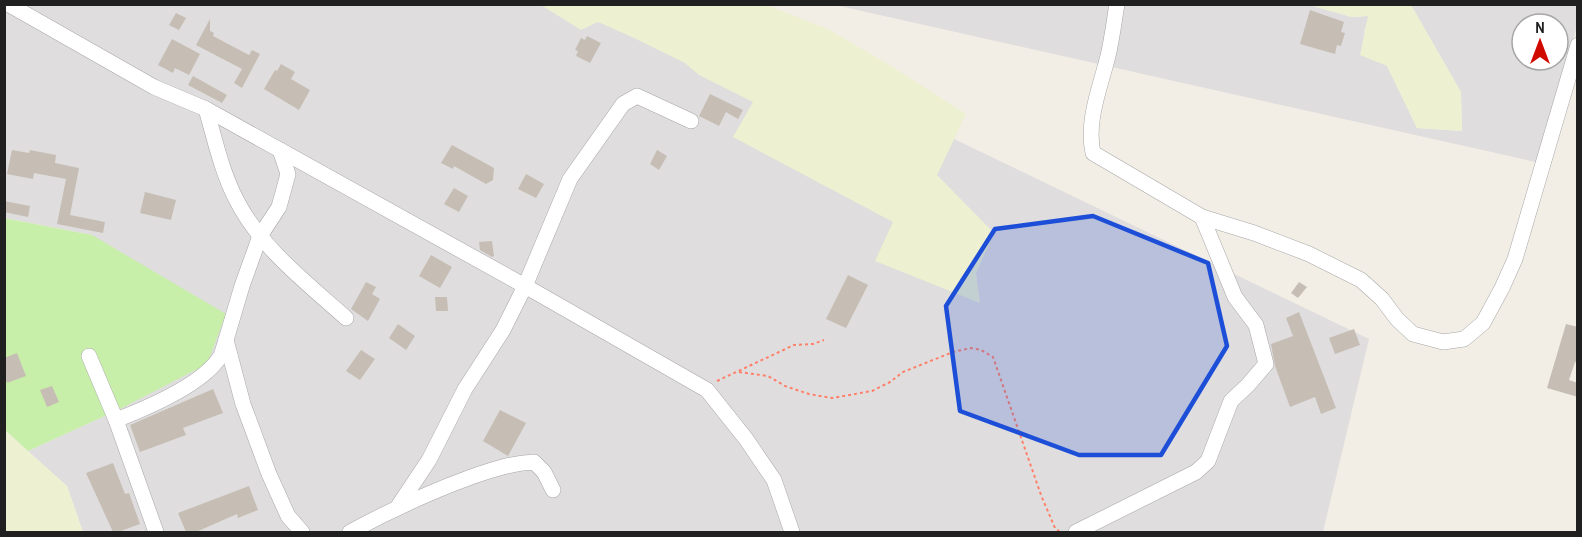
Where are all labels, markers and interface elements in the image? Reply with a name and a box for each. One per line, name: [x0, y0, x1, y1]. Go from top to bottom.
north arrow: [1510, 12, 1570, 72]
text: N: [1535, 16, 1545, 38]

